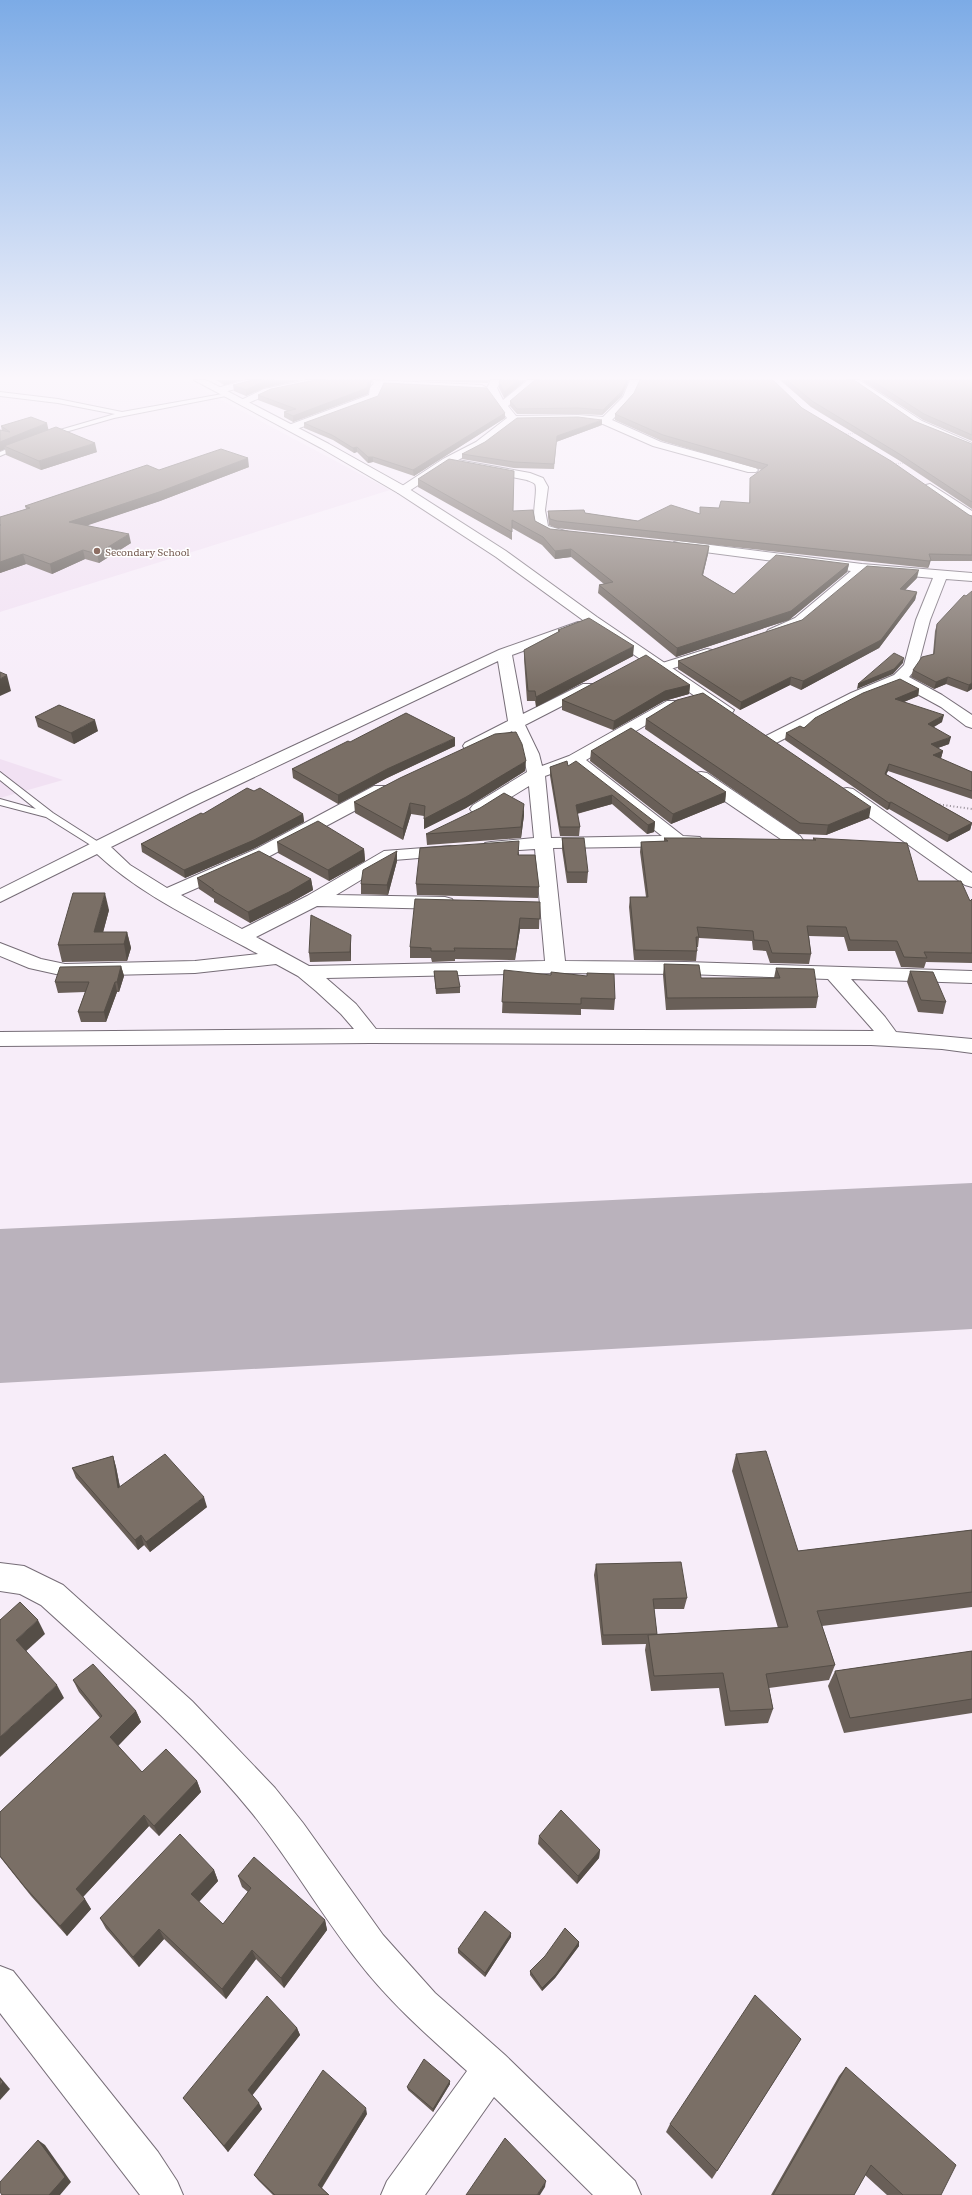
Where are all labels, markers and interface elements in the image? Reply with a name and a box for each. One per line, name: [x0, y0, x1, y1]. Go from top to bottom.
place label: Secondary School: [105, 544, 190, 559]
marker: Secondary School: [92, 546, 102, 556]

